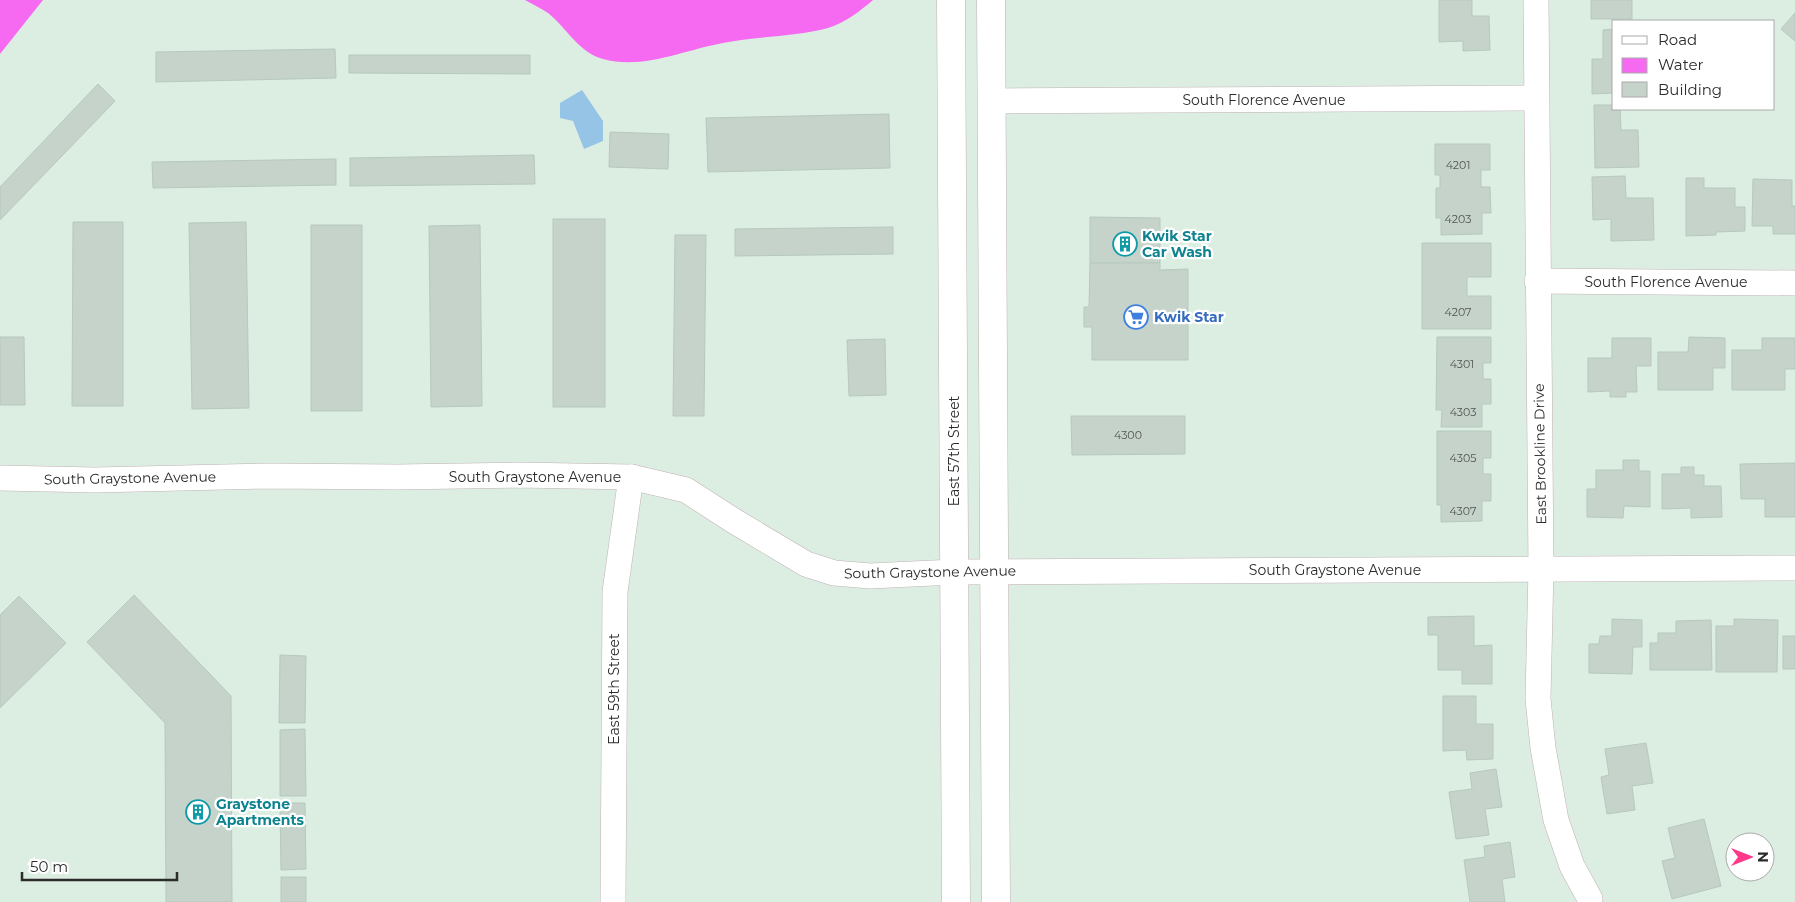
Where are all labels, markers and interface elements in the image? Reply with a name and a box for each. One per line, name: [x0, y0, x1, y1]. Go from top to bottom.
legend: [1612, 20, 1775, 110]
text: Road: [1658, 30, 1697, 49]
text: Water: [1658, 55, 1704, 74]
text: Building: [1658, 80, 1722, 99]
street label: South Florence Avenue: [1182, 91, 1346, 109]
house number: 4201: [1446, 158, 1470, 172]
house number: 4203: [1445, 212, 1471, 226]
place label: Kwik Star Car Wash: [1142, 227, 1212, 261]
building icon: Kwik Star Car Wash: [1112, 231, 1138, 257]
street label: South Florence Avenue: [1584, 273, 1748, 291]
supermarket icon: Kwik Star: [1123, 304, 1149, 330]
house number: 4207: [1444, 305, 1472, 319]
place label: Kwik Star: [1154, 308, 1224, 326]
house number: 4301: [1450, 357, 1474, 371]
street label: East Brookline Drive: [1530, 383, 1550, 525]
street label: East 57th Street: [945, 395, 963, 506]
house number: 4303: [1450, 405, 1476, 419]
house number: 4300: [1114, 428, 1142, 442]
house number: 4305: [1450, 451, 1476, 465]
street label: South Graystone Avenue: [44, 467, 216, 489]
street label: South Graystone Avenue: [449, 468, 621, 486]
house number: 4307: [1450, 504, 1477, 518]
street label: South Graystone Avenue: [844, 561, 1016, 583]
street label: South Graystone Avenue: [1249, 561, 1421, 579]
street label: East 59th Street: [605, 633, 623, 745]
place label: Graystone Apartments: [215, 795, 305, 829]
building icon: Graystone Apartments: [185, 799, 211, 825]
north arrow: [1725, 832, 1775, 882]
scale bar: [22, 850, 178, 882]
text: N: [1754, 851, 1772, 863]
text: 50 m: [30, 857, 68, 876]

